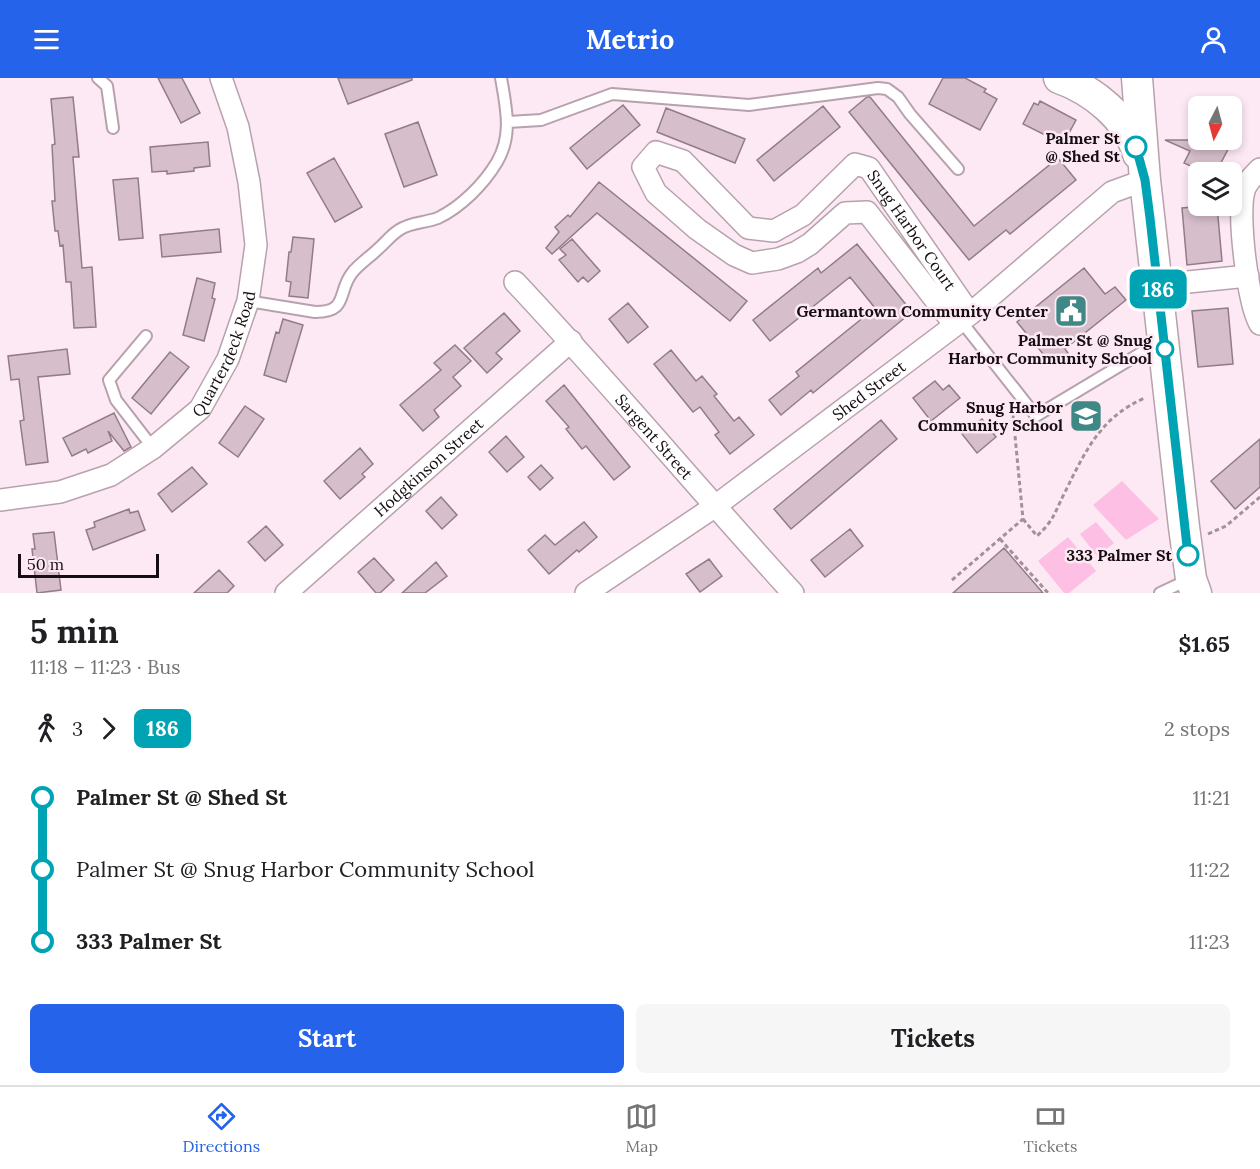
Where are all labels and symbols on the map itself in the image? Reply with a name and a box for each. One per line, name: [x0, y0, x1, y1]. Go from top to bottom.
north arrow: [1188, 96, 1242, 150]
place label: Palmer St @ Shed St: [1045, 128, 1120, 166]
marker: Palmer St @ Shed St: [1125, 136, 1147, 158]
street label: Snug Harbor Court: [863, 166, 961, 295]
line badge: 186: [1124, 270, 1192, 308]
street label: Quarterdeck Road: [188, 289, 259, 421]
public building icon: Germantown Community Center: [1053, 293, 1089, 329]
place label: Germantown Community Center: [797, 301, 1048, 321]
place label: Palmer St @ Snug Harbor Community School: [948, 330, 1153, 368]
marker: Palmer St @ Snug Harbor Community School: [1156, 340, 1174, 358]
street label: Shed Street: [828, 356, 910, 424]
street label: Sargent Street: [611, 390, 698, 484]
place label: Snug Harbor Community School: [918, 397, 1063, 435]
school or university icon: Snug Harbor Community School: [1068, 398, 1104, 434]
street label: Hodgkinson Street: [370, 413, 488, 521]
marker: 333 Palmer St: [1177, 544, 1199, 566]
place label: 333 Palmer St: [1066, 545, 1172, 565]
scale bar: [18, 551, 159, 579]

